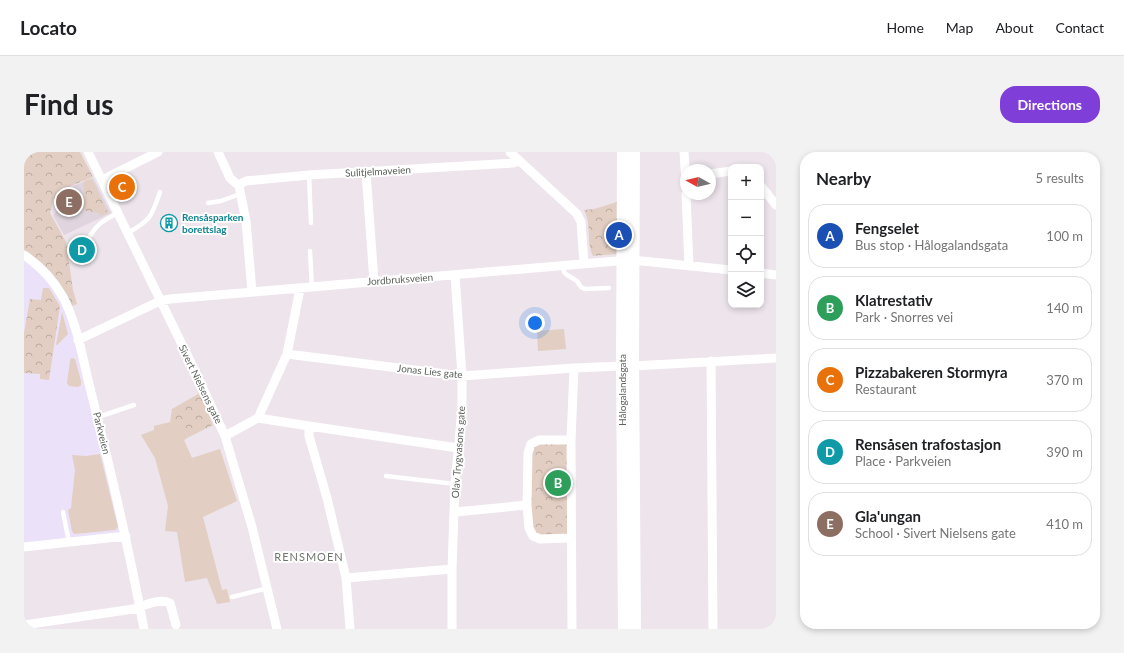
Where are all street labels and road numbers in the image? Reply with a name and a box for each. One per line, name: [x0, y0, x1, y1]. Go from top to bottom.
street label: Sulitjelmaveien: [345, 163, 411, 179]
street label: Jordbruksveien: [366, 271, 434, 287]
street label: Sivert Nielsens gate: [177, 342, 225, 426]
street label: Hålogalandsgata: [616, 354, 628, 426]
street label: Jonas Lies gate: [397, 362, 463, 380]
street label: Olav Trygvasons gate: [449, 405, 467, 499]
street label: Parkveien: [91, 411, 113, 455]

